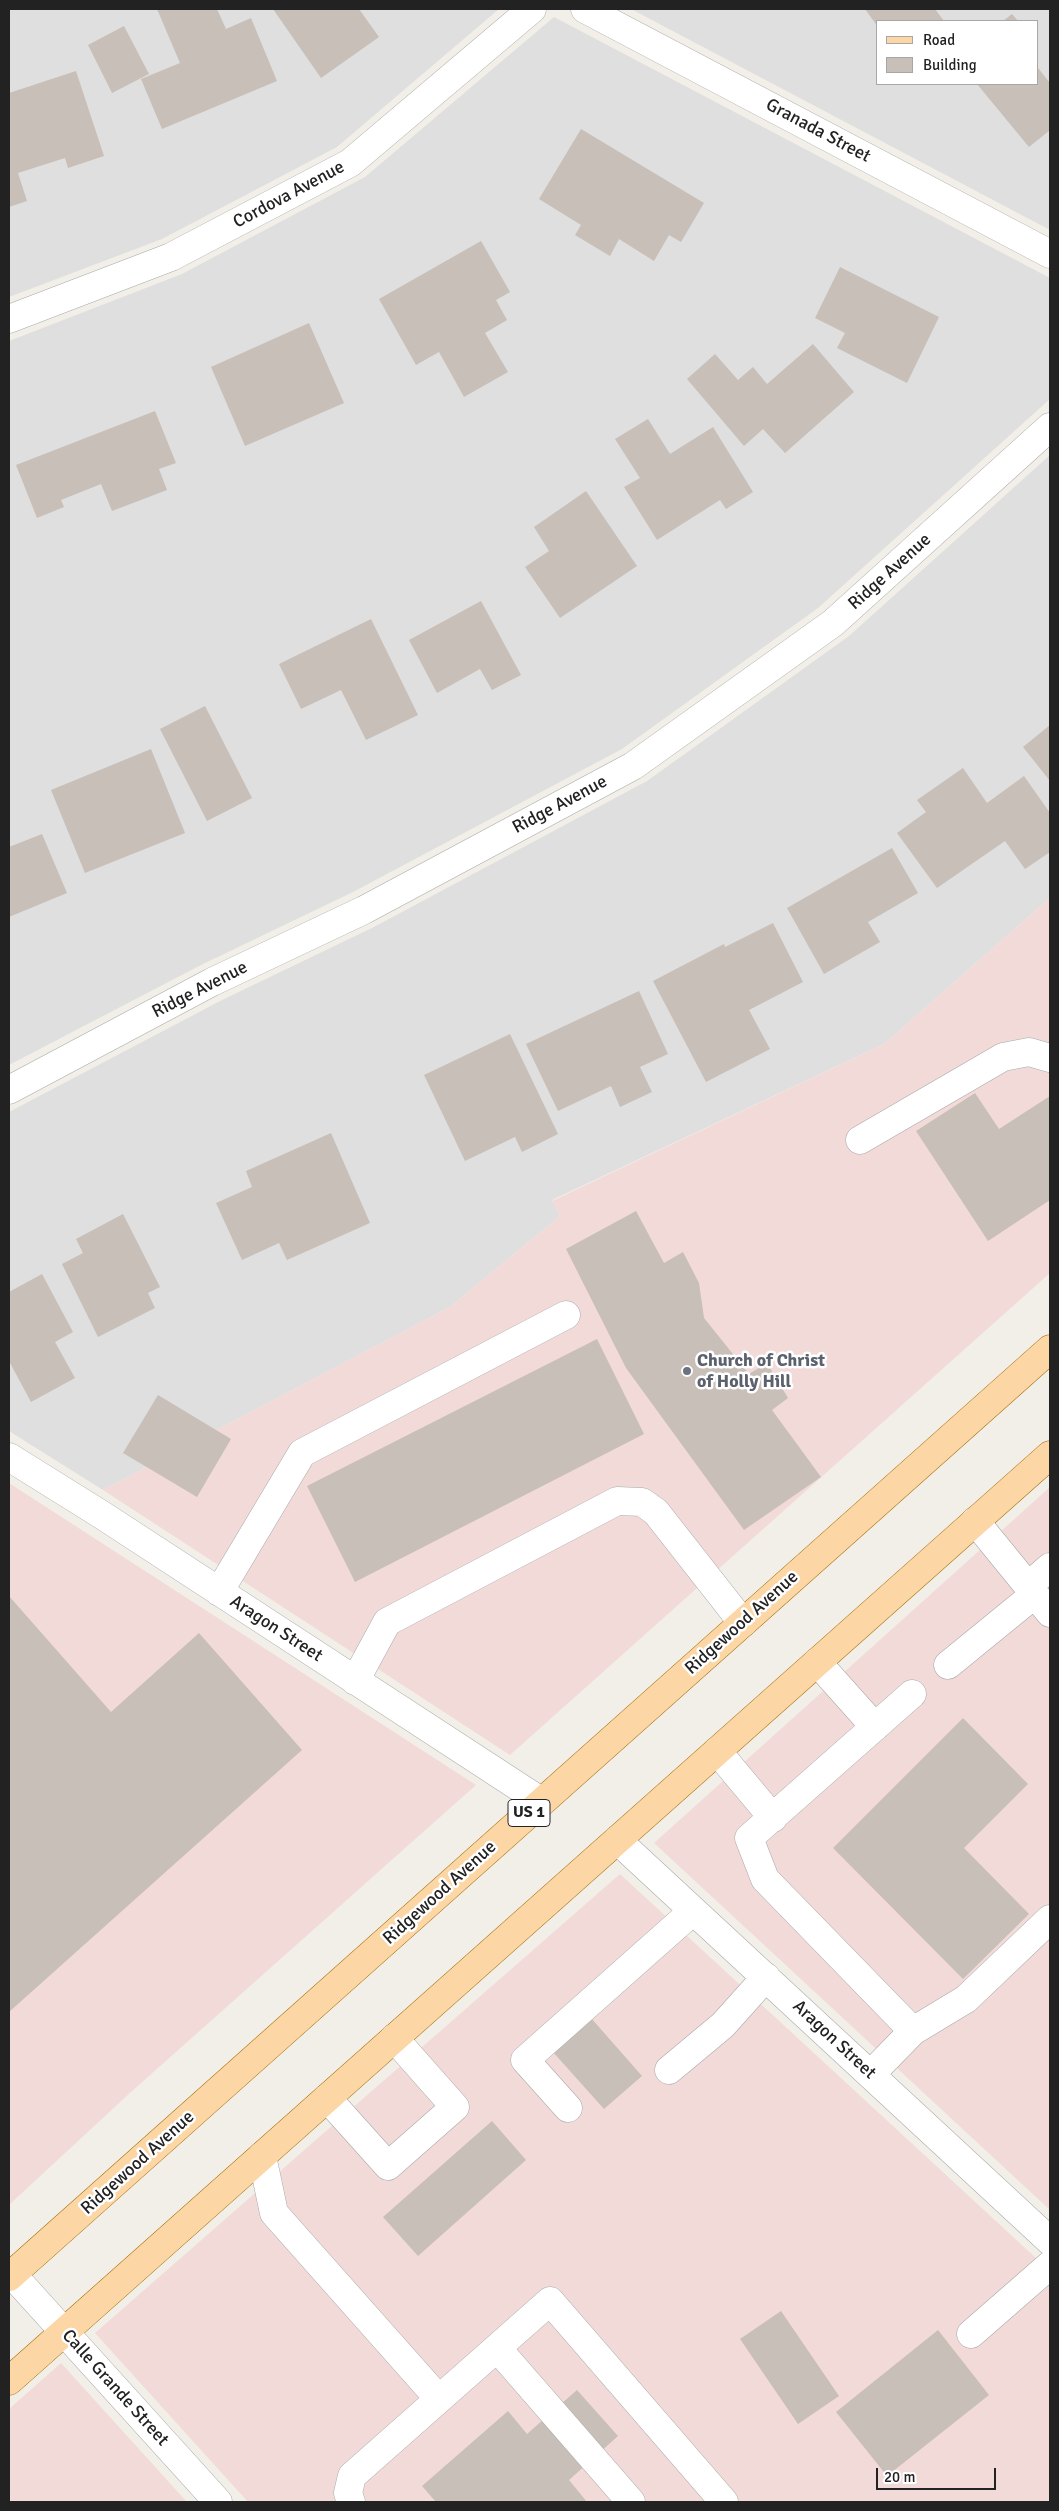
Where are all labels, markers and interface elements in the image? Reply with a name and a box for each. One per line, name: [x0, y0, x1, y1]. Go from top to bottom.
legend: [876, 20, 1039, 85]
text: Road: [923, 31, 955, 49]
text: Building: [923, 56, 977, 74]
street label: Granada Street: [762, 94, 874, 168]
street label: Cordova Avenue: [230, 157, 348, 233]
street label: Ridge Avenue: [844, 529, 936, 615]
street label: Ridge Avenue: [509, 771, 611, 839]
street label: Ridge Avenue: [149, 957, 251, 1023]
place label: Church of Christ of Holly Hill: [697, 1350, 825, 1392]
marker: Church of Christ of Holly Hill: [681, 1365, 693, 1377]
street label: Ridgewood Avenue: [681, 1567, 803, 1679]
street label: Aragon Street: [226, 1591, 326, 1667]
road number: US 1: [508, 1800, 550, 1826]
street label: Ridgewood Avenue: [379, 1837, 501, 1949]
street label: Aragon Street: [788, 1996, 880, 2084]
street label: Ridgewood Avenue: [77, 2107, 199, 2219]
street label: Calle Grande Street: [57, 2325, 173, 2451]
scale bar: [879, 2458, 999, 2490]
text: 20 m: [884, 2468, 915, 2486]

